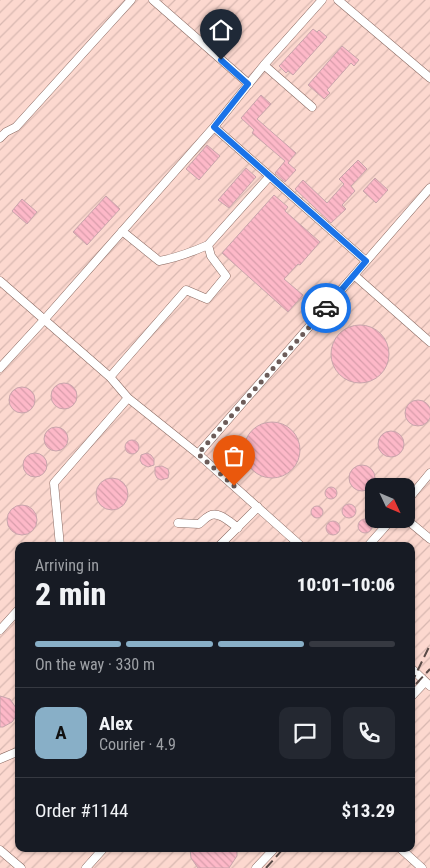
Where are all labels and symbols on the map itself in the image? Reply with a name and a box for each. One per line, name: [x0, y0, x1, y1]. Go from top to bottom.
pin: [200, 9, 242, 60]
courier: [301, 283, 351, 333]
pin: [213, 435, 255, 486]
north arrow: [365, 478, 415, 528]

